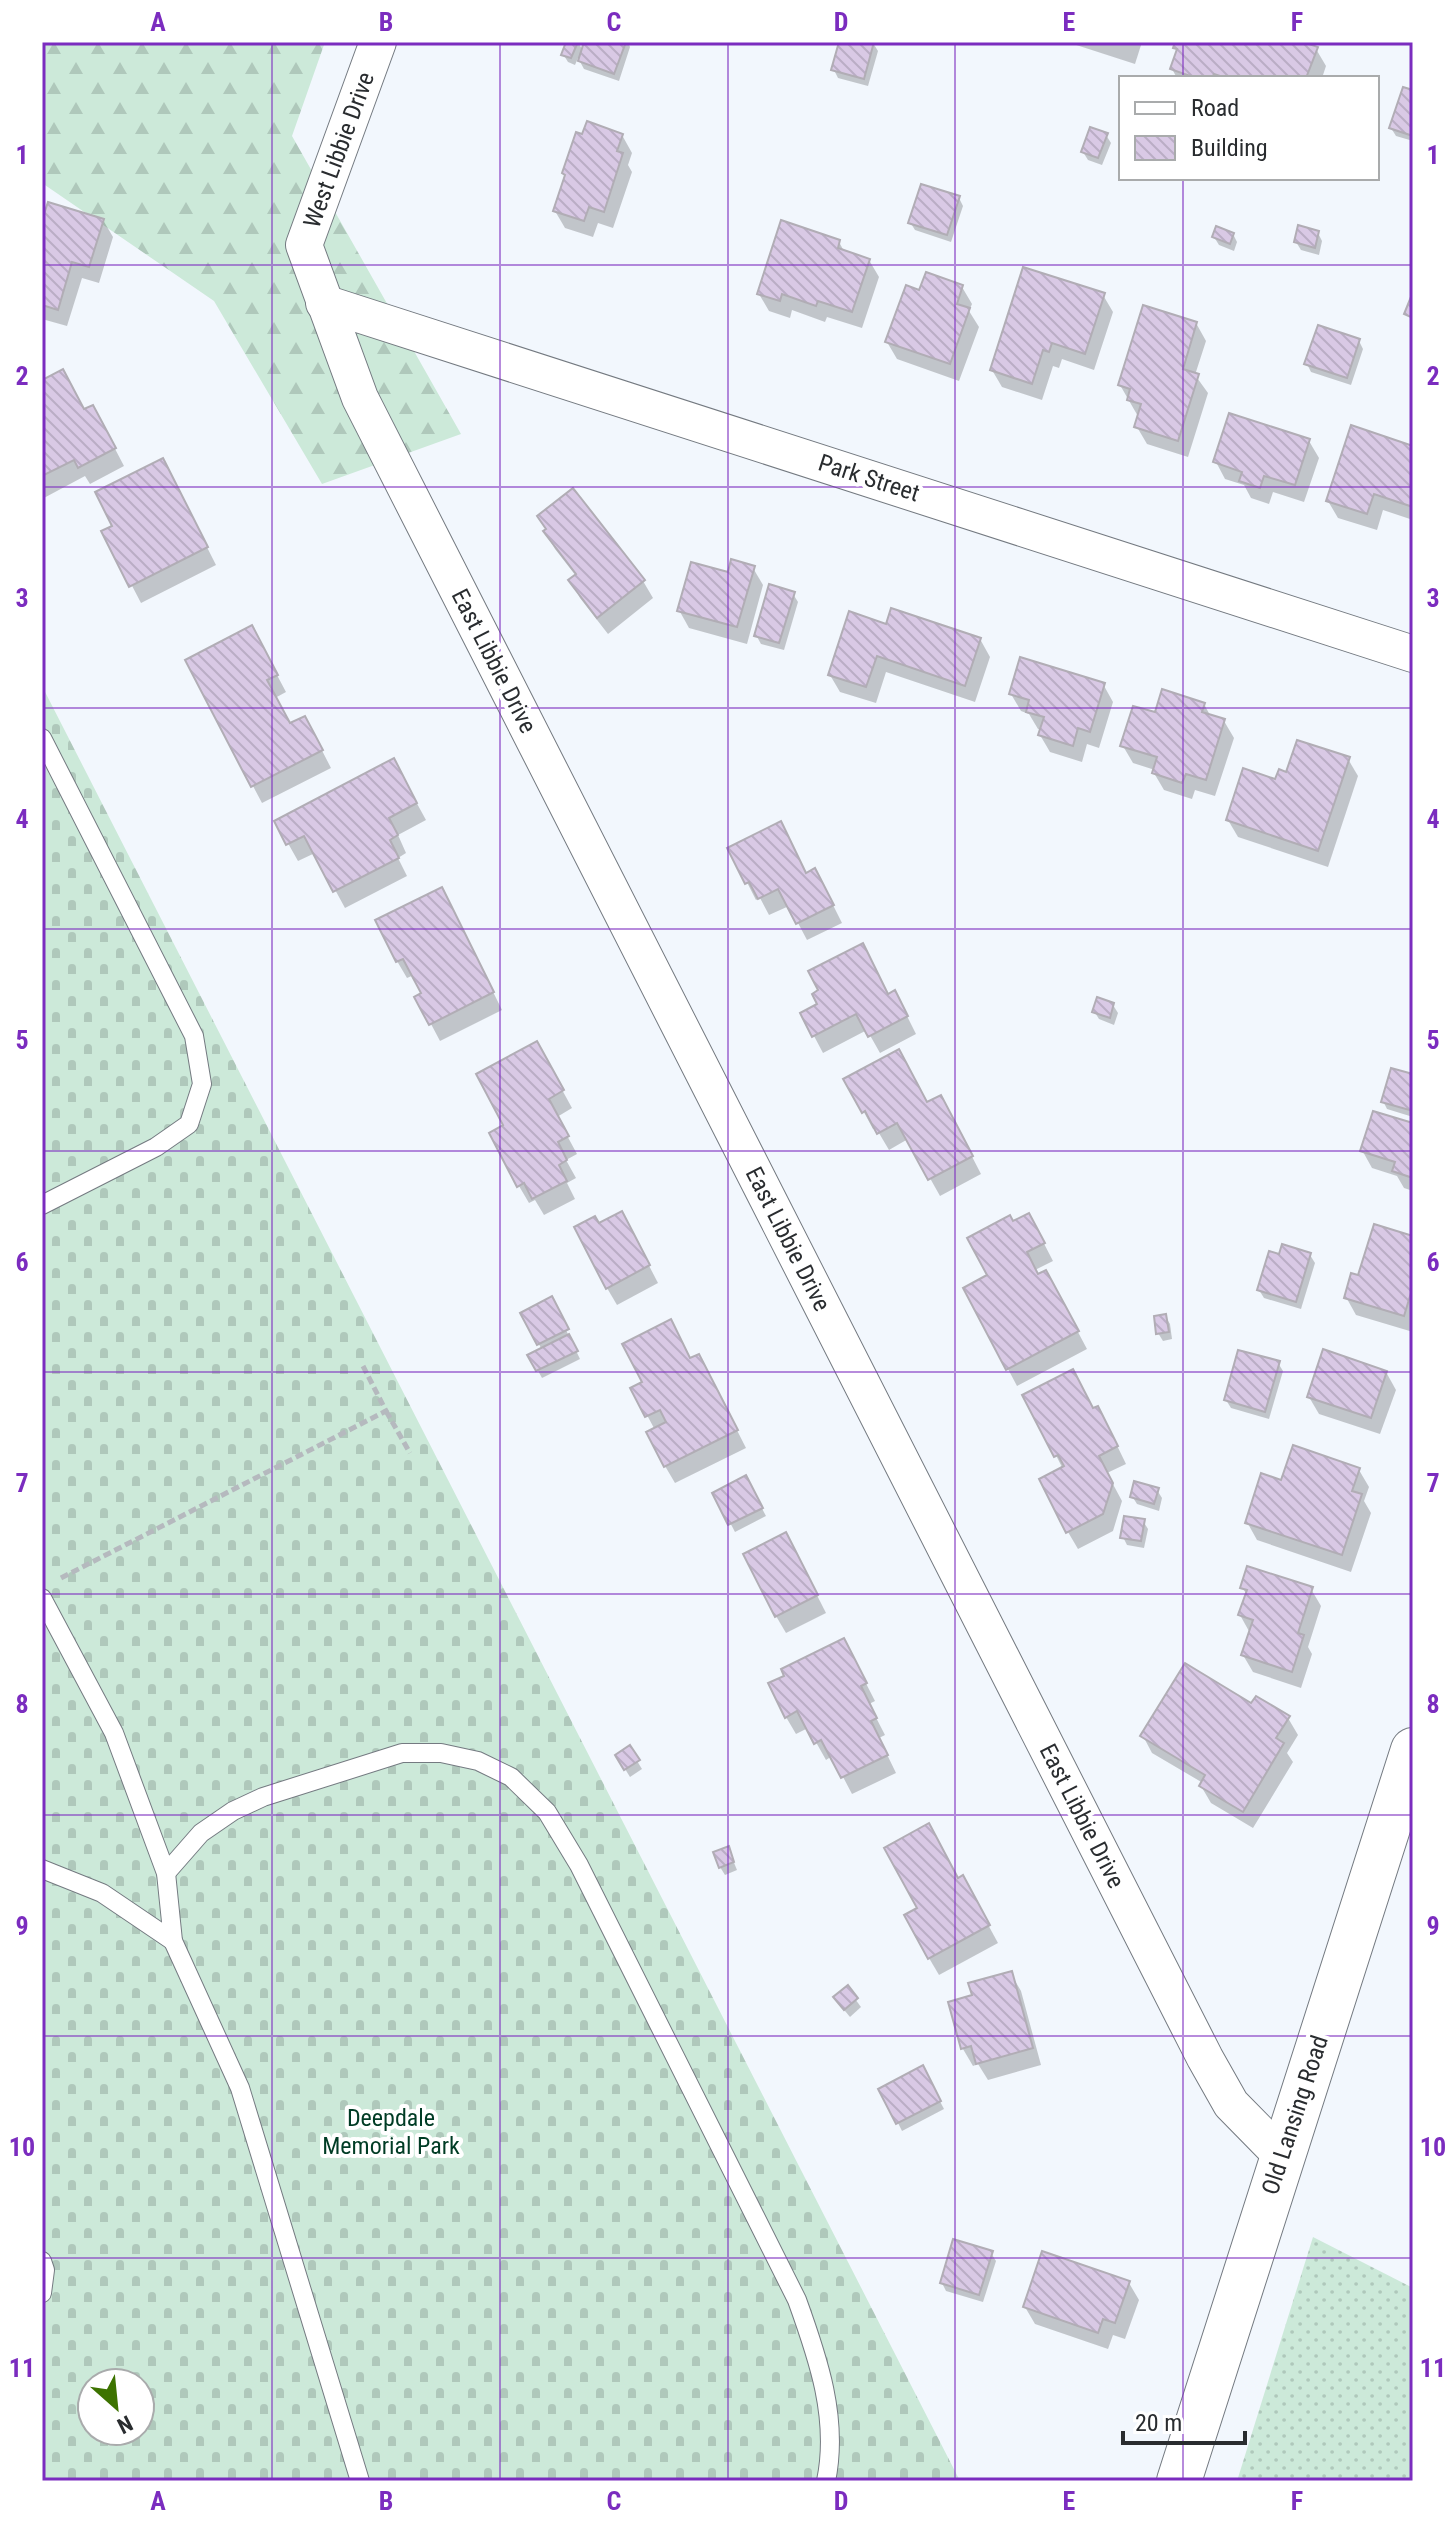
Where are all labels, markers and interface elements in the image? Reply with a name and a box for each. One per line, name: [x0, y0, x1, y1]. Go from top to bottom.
text: A: [150, 7, 166, 37]
text: B: [379, 7, 393, 37]
text: C: [607, 7, 622, 37]
text: D: [834, 7, 848, 37]
text: E: [1063, 7, 1076, 37]
text: F: [1291, 7, 1303, 37]
street label: West Libbie Drive: [298, 68, 380, 232]
legend: [1119, 76, 1379, 180]
text: Road: [1191, 94, 1239, 122]
text: Building: [1191, 134, 1268, 162]
text: 1: [15, 140, 29, 170]
text: 1: [1426, 140, 1440, 170]
text: 2: [15, 361, 29, 391]
text: 2: [1426, 361, 1440, 391]
street label: Park Street: [815, 449, 923, 507]
text: 3: [15, 583, 29, 613]
text: 3: [1426, 583, 1440, 613]
street label: East Libbie Drive: [446, 584, 542, 738]
text: 4: [15, 804, 29, 834]
text: 4: [1426, 804, 1440, 834]
text: 5: [15, 1025, 29, 1055]
text: 5: [1426, 1025, 1440, 1055]
street label: East Libbie Drive: [740, 1162, 836, 1316]
text: 6: [15, 1247, 29, 1277]
text: 6: [1426, 1247, 1440, 1277]
text: 7: [15, 1468, 29, 1498]
text: 7: [1426, 1468, 1440, 1498]
text: 8: [15, 1689, 29, 1719]
text: 8: [1426, 1689, 1440, 1719]
street label: East Libbie Drive: [1034, 1739, 1130, 1893]
text: 9: [15, 1911, 29, 1941]
text: 9: [1426, 1911, 1440, 1941]
street label: Old Lansing Road: [1256, 2032, 1334, 2198]
park label: Deepdale Memorial Park: [322, 2104, 460, 2160]
text: 10: [9, 2132, 35, 2162]
text: 10: [1420, 2132, 1446, 2162]
text: 11: [9, 2353, 35, 2383]
text: 11: [1420, 2353, 1446, 2383]
north arrow: [76, 2367, 156, 2447]
scale bar: [1123, 2395, 1245, 2445]
text: 20 m: [1135, 2409, 1182, 2437]
text: N: [113, 2410, 137, 2439]
text: A: [150, 2486, 166, 2516]
text: B: [379, 2486, 393, 2516]
text: C: [607, 2486, 622, 2516]
text: D: [834, 2486, 848, 2516]
text: E: [1063, 2486, 1076, 2516]
text: F: [1291, 2486, 1303, 2516]

